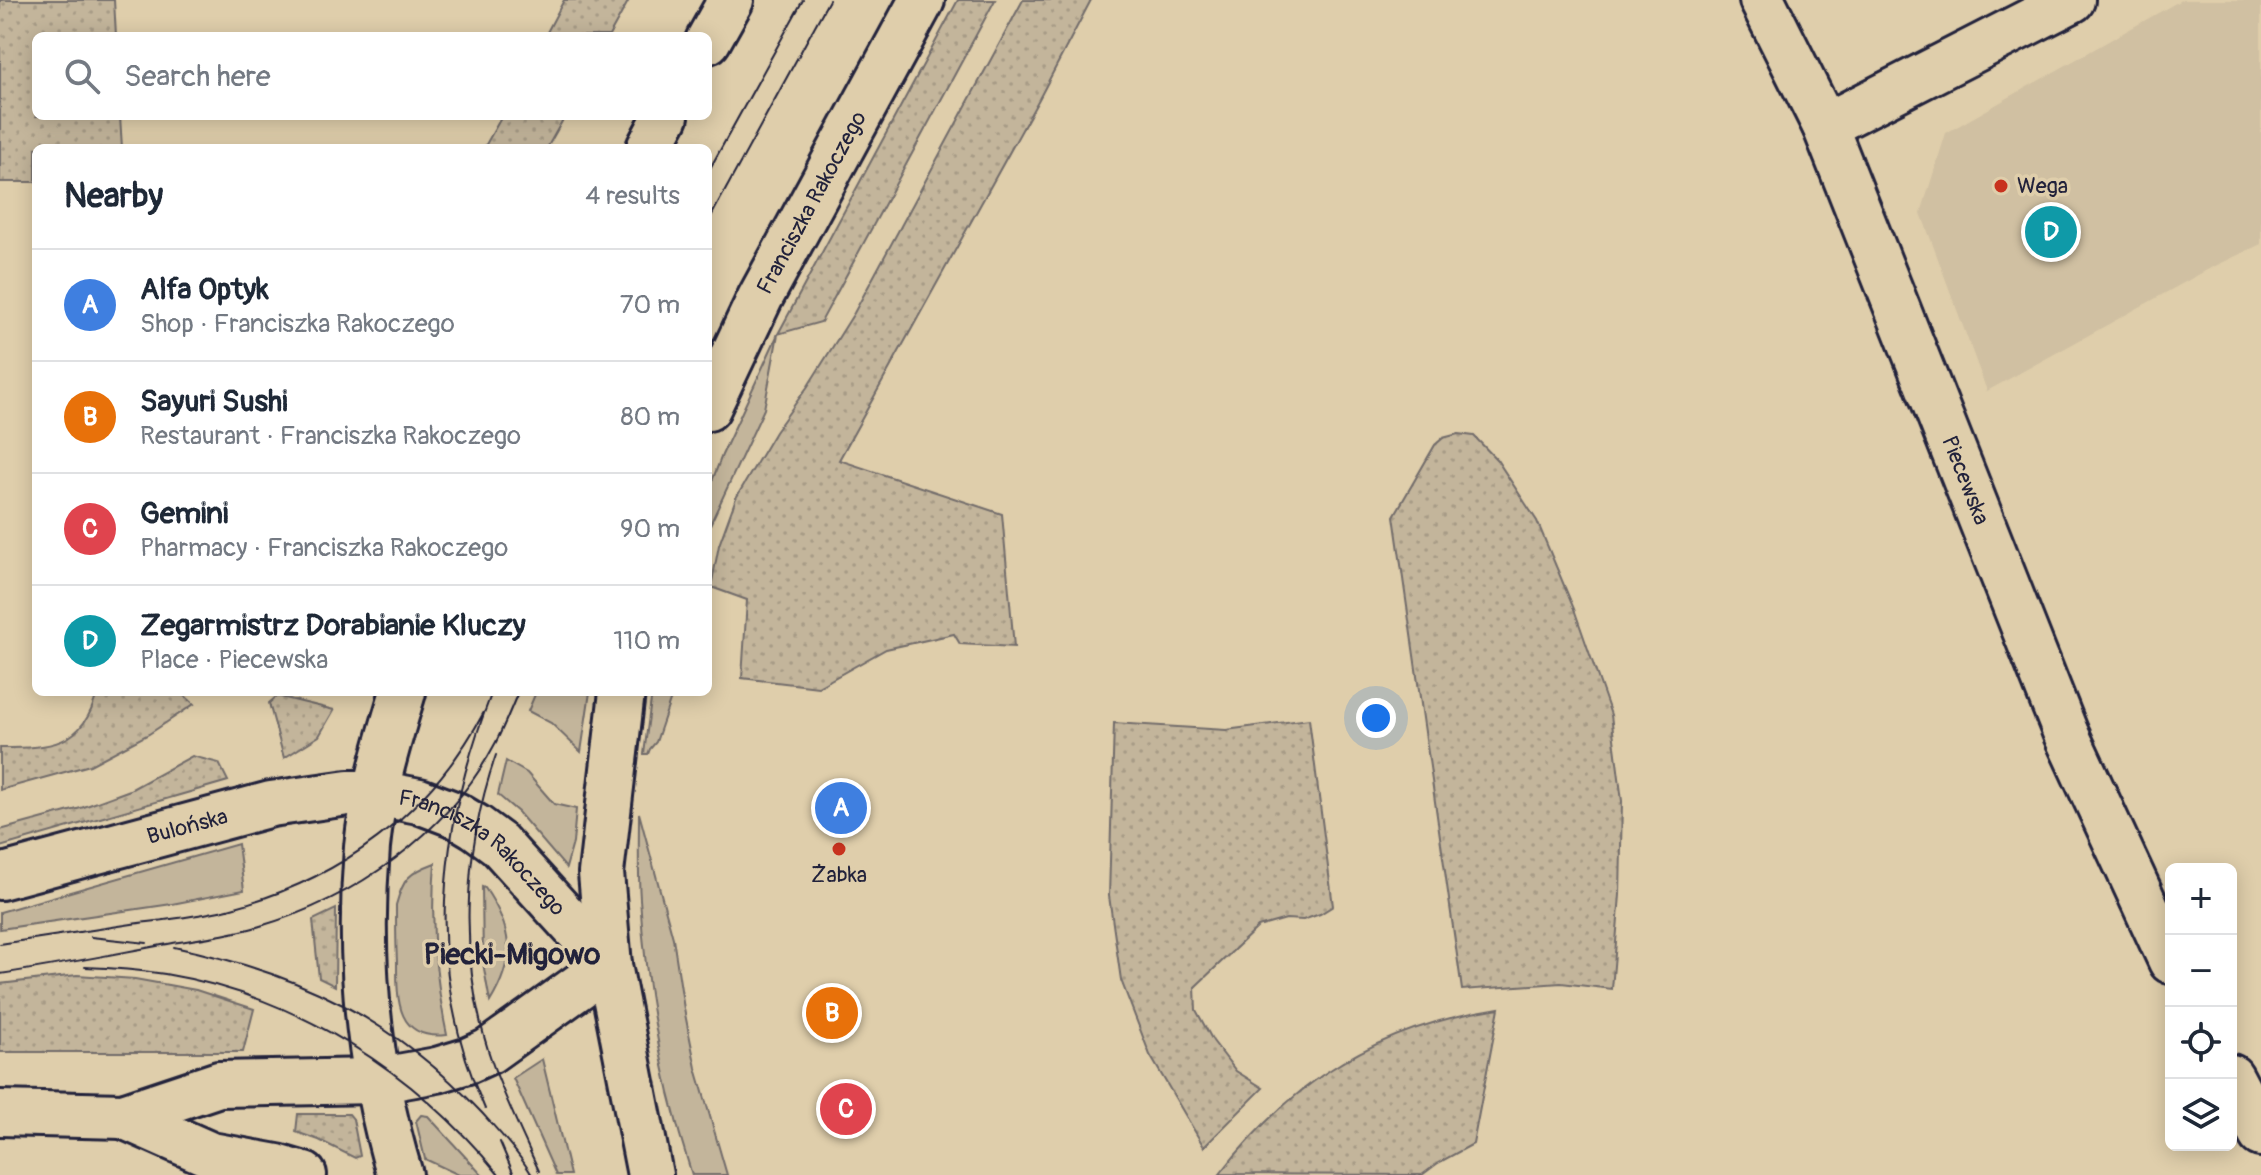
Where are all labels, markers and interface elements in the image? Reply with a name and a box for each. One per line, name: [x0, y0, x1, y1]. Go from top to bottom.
search box: [32, 32, 712, 120]
icon: search: [60, 54, 104, 98]
text: Search here: [124, 58, 271, 95]
street label: Franciszka Rakoczego: [751, 106, 873, 299]
place label: Wega: [2017, 172, 2068, 200]
text: Nearby: [64, 175, 163, 218]
marker: Wega: [1992, 177, 2010, 195]
text: 4 results: [585, 180, 680, 212]
pin: D: [2025, 202, 2077, 262]
text: Alfa Optyk: [140, 271, 269, 308]
text: A: [82, 289, 98, 321]
text: 70 m: [620, 289, 680, 321]
text: Shop · Franciszka Rakoczego: [140, 308, 455, 340]
text: Sayuri Sushi: [140, 383, 288, 420]
text: B: [83, 401, 97, 433]
text: 80 m: [620, 401, 680, 433]
text: Restaurant · Franciszka Rakoczego: [140, 420, 521, 452]
street label: Piecewska: [1935, 432, 1996, 529]
text: Gemini: [140, 495, 228, 532]
text: C: [82, 513, 98, 545]
text: 90 m: [620, 513, 680, 545]
text: Pharmacy · Franciszka Rakoczego: [140, 532, 508, 564]
text: Zegarmistrz Dorabianie Kluczy: [140, 607, 526, 644]
text: D: [82, 625, 98, 657]
text: 110 m: [613, 625, 680, 657]
text: Place · Piecewska: [140, 644, 328, 676]
your location: [1356, 698, 1396, 738]
pin: A: [815, 778, 867, 838]
street label: Franciszka Rakoczego: [397, 784, 572, 922]
street label: Bulońska: [144, 802, 231, 851]
marker: Żabka: [830, 840, 848, 858]
place label: Żabka: [811, 861, 867, 889]
map controls: [2165, 863, 2237, 1151]
button: +: [2165, 863, 2237, 935]
button: −: [2165, 935, 2237, 1007]
district label: Piecki-Migowo: [424, 936, 600, 973]
pin: B: [806, 983, 858, 1043]
button: locate: [2165, 1007, 2237, 1079]
pin: C: [820, 1079, 872, 1139]
button: layers: [2165, 1079, 2237, 1151]

